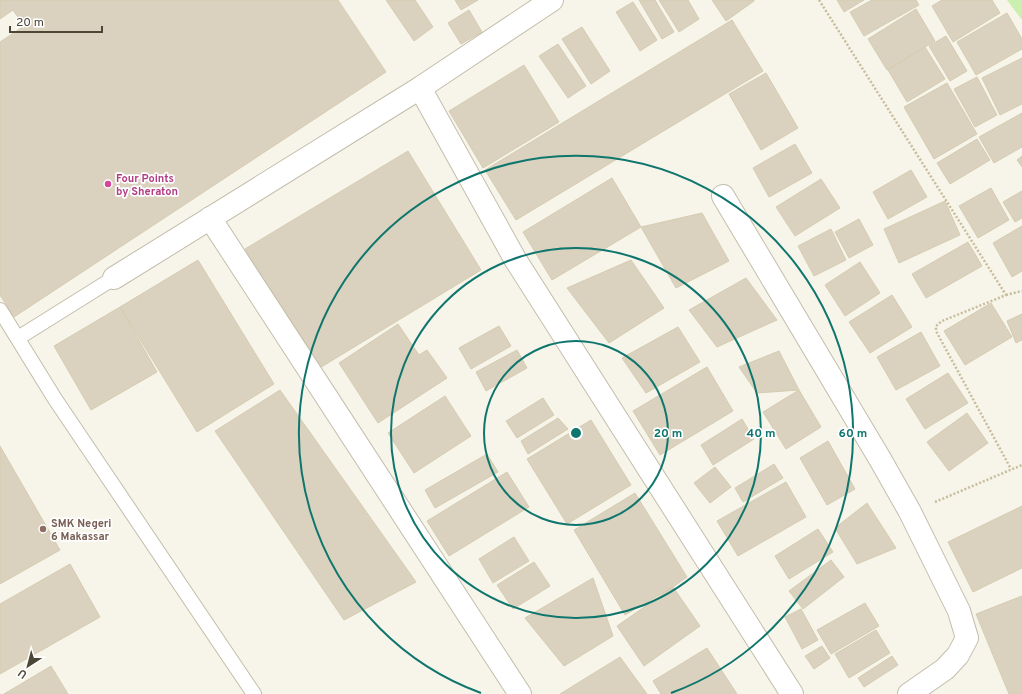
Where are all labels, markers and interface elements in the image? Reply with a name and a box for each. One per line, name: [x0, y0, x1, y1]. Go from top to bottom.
scale bar: [10, 8, 102, 34]
text: 20 m: [16, 15, 44, 31]
place label: Four Points by Sheraton: [116, 172, 178, 199]
marker: Four Points by Sheraton: [103, 179, 113, 189]
centre of rings: [569, 426, 583, 440]
text: 20 m: [654, 426, 682, 442]
text: 40 m: [746, 426, 776, 442]
text: 60 m: [839, 426, 867, 442]
place label: SMK Negeri 6 Makassar: [51, 517, 111, 544]
marker: SMK Negeri 6 Makassar: [38, 524, 48, 534]
north arrow: [8, 646, 48, 686]
text: U: [15, 665, 30, 681]

